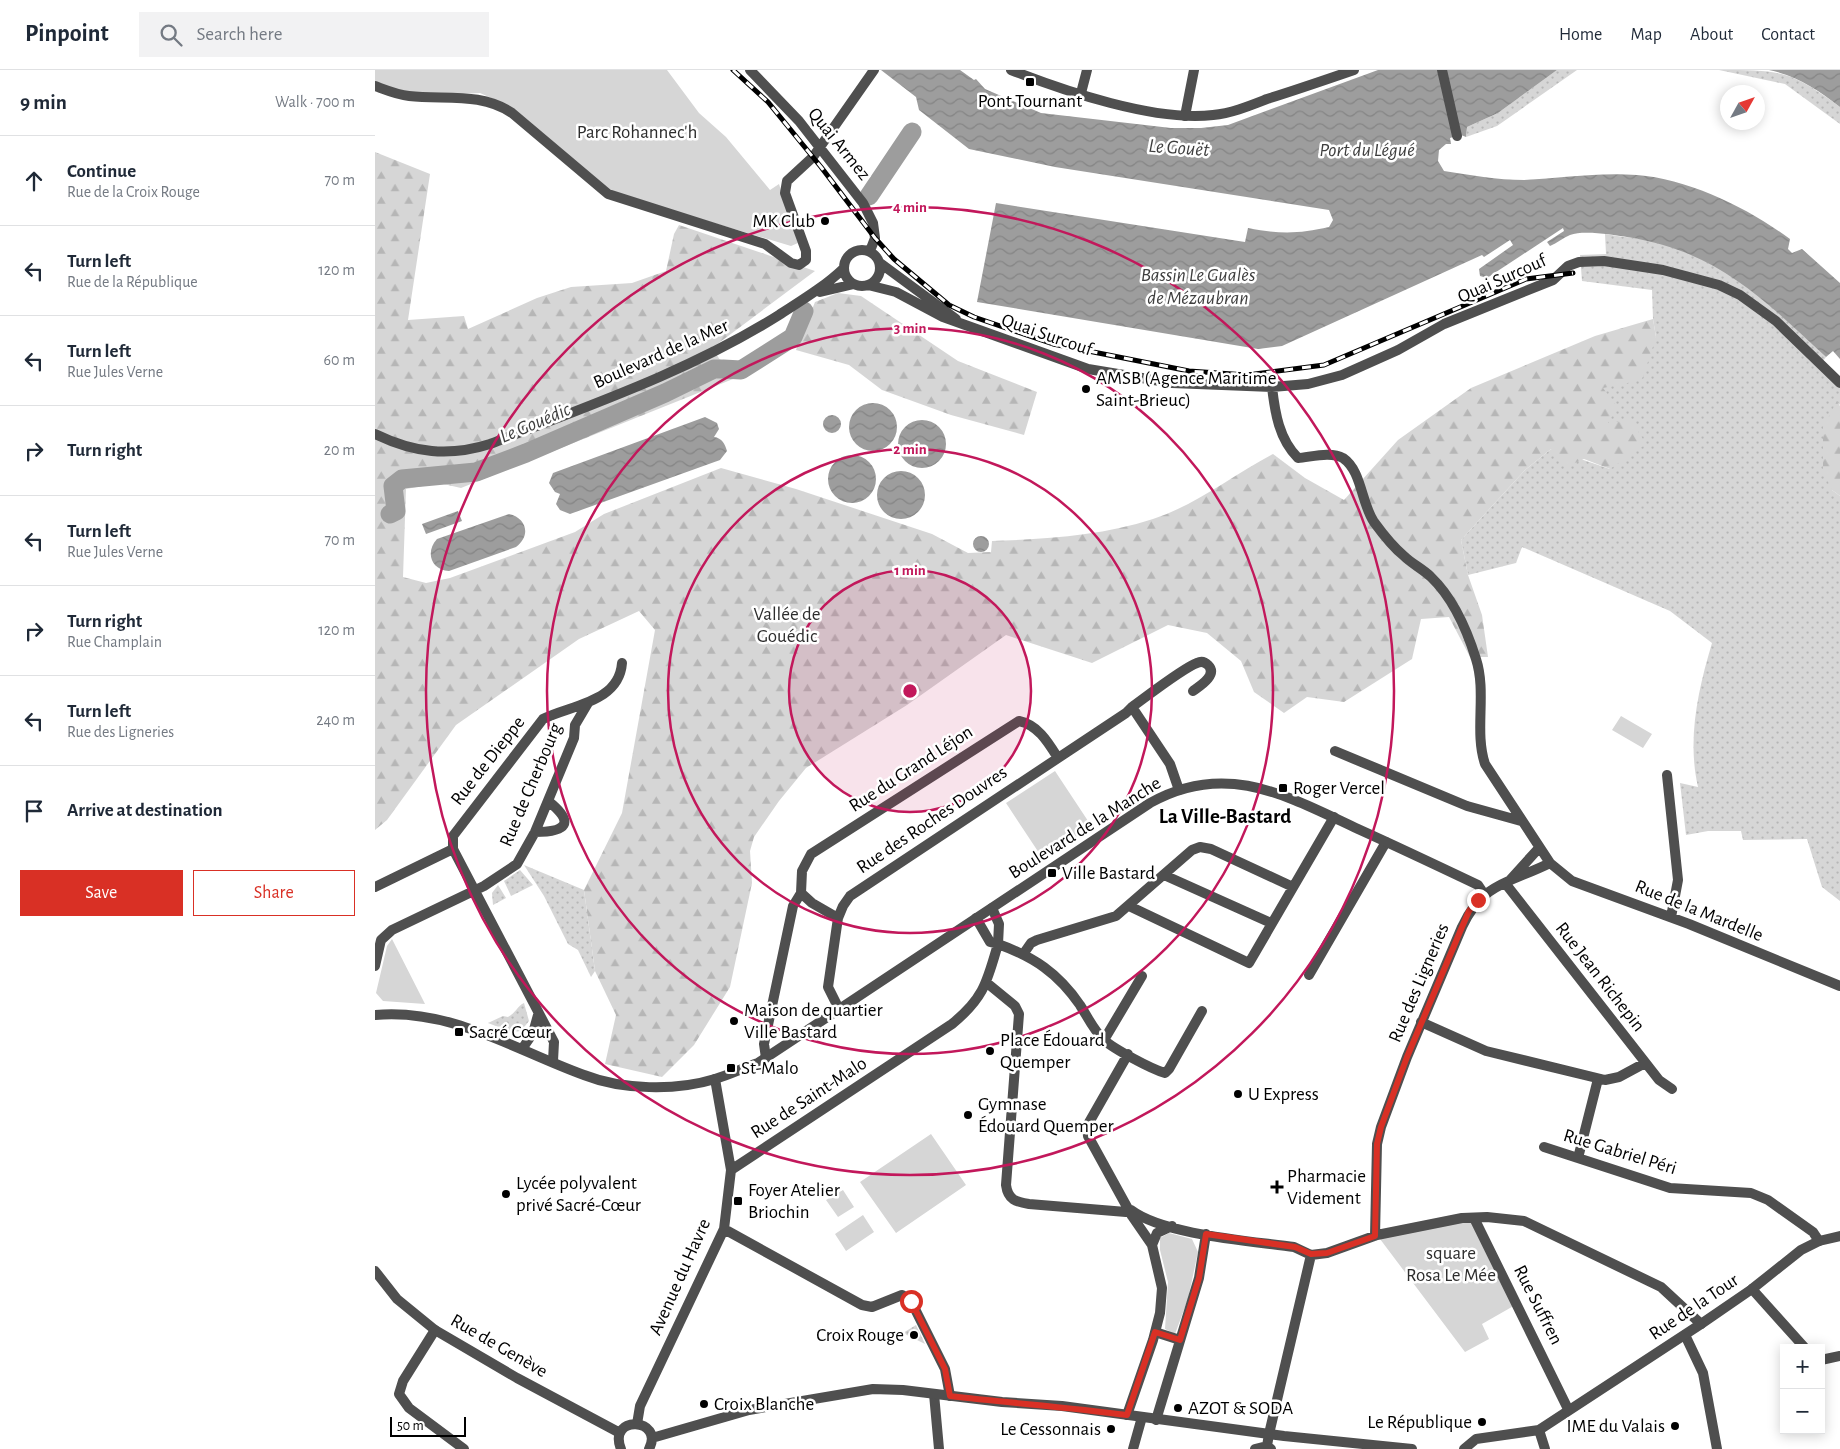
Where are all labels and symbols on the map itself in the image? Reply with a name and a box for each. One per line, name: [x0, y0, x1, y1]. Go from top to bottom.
marker: Pont Tournant: [1024, 76, 1036, 88]
north arrow: [1720, 85, 1765, 130]
place label: Pont Tournant: [978, 92, 1082, 111]
street label: Quai Armez: [804, 104, 874, 184]
park label: Parc Rohannec'h: [577, 123, 697, 142]
water label: Le Gouët: [1148, 136, 1211, 160]
water label: Port du Légué: [1319, 140, 1415, 160]
text: 4 min: [893, 200, 927, 215]
place label: MK Club: [752, 212, 815, 231]
marker: MK Club: [819, 215, 831, 227]
street label: Quai Surcouf: [1455, 251, 1550, 307]
water label: Bassin Le Gualès de Mézaubran: [1141, 265, 1256, 308]
street label: Quai Surcouf: [999, 311, 1096, 360]
street label: Boulevard de la Mer: [591, 316, 731, 392]
text: 3 min: [894, 321, 926, 336]
place label: AMSB (Agence Maritime Saint-Brieuc): [1096, 369, 1277, 410]
marker: AMSB (Agence Maritime Saint-Brieuc): [1080, 383, 1092, 395]
water label: Le Gouédic: [497, 399, 573, 447]
text: 2 min: [893, 442, 927, 457]
text: 1 min: [894, 563, 926, 578]
park label: Vallée de Gouédic: [753, 605, 821, 646]
centre of rings: [901, 682, 919, 700]
street label: Rue de Dieppe: [448, 713, 528, 809]
street label: Rue de Cherbourg: [496, 720, 566, 850]
street label: Rue du Grand Léjon: [846, 722, 976, 816]
street label: Rue des Roches Douvres: [853, 763, 1011, 877]
street label: Boulevard de la Manche: [1006, 773, 1164, 883]
place label: Roger Vercel: [1293, 779, 1385, 798]
marker: Roger Vercel: [1277, 782, 1289, 794]
district label: La Ville-Bastard: [1159, 806, 1291, 827]
place label: Ville Bastard: [1062, 864, 1155, 883]
marker: Ville Bastard: [1046, 867, 1058, 879]
street label: Rue de la Mardelle: [1632, 877, 1766, 945]
route end: [1467, 889, 1490, 912]
street label: Rue Jean Richepin: [1552, 919, 1648, 1035]
street label: Rue des Ligneries: [1385, 921, 1453, 1045]
place label: Maison de quartier Ville Bastard: [744, 1001, 883, 1042]
marker: Maison de quartier Ville Bastard: [728, 1015, 740, 1027]
place label: Sacré Cœur: [469, 1023, 551, 1042]
marker: Sacré Cœur: [453, 1026, 465, 1038]
place label: Place Édouard Quemper: [1000, 1029, 1105, 1072]
marker: Place Édouard Quemper: [984, 1045, 996, 1057]
street label: Rue de Saint-Malo: [748, 1054, 870, 1142]
place label: St-Malo: [741, 1059, 799, 1078]
marker: St-Malo: [725, 1062, 737, 1074]
place label: U Express: [1248, 1085, 1319, 1104]
marker: U Express: [1232, 1088, 1244, 1100]
place label: Gymnase Édouard Quemper: [978, 1095, 1114, 1136]
marker: Gymnase Édouard Quemper: [962, 1109, 974, 1121]
street label: Rue Gabriel Péri: [1561, 1126, 1679, 1178]
place label: Pharmacie Videment: [1287, 1167, 1366, 1208]
place label: Lycée polyvalent privé Sacré-Cœur: [516, 1174, 641, 1215]
place label: Foyer Atelier Briochin: [748, 1181, 840, 1222]
marker: Pharmacie Videment: [1271, 1181, 1283, 1193]
marker: Lycée polyvalent privé Sacré-Cœur: [500, 1188, 512, 1200]
marker: Foyer Atelier Briochin: [732, 1195, 744, 1207]
street label: Avenue du Havre: [646, 1216, 714, 1338]
park label: square Rosa Le Mée: [1406, 1244, 1496, 1285]
street label: Rue Suffren: [1510, 1262, 1566, 1348]
street label: Rue de la Tour: [1646, 1270, 1742, 1344]
route start: [900, 1290, 923, 1313]
street label: Rue de Genève: [447, 1311, 551, 1381]
place label: Croix Rouge: [816, 1326, 904, 1345]
marker: Croix Rouge: [908, 1329, 920, 1341]
place label: Croix Blanche: [714, 1395, 814, 1414]
marker: Croix Blanche: [698, 1398, 710, 1410]
place label: AZOT & SODA: [1188, 1399, 1293, 1418]
marker: AZOT & SODA: [1172, 1402, 1184, 1414]
place label: Le République: [1367, 1413, 1472, 1432]
scale bar: [390, 1414, 466, 1437]
marker: Le République: [1476, 1416, 1488, 1428]
place label: IME du Valais: [1566, 1417, 1665, 1436]
place label: Le Cessonnais: [1000, 1420, 1101, 1439]
marker: IME du Valais: [1669, 1420, 1681, 1432]
marker: Le Cessonnais: [1105, 1423, 1117, 1435]

